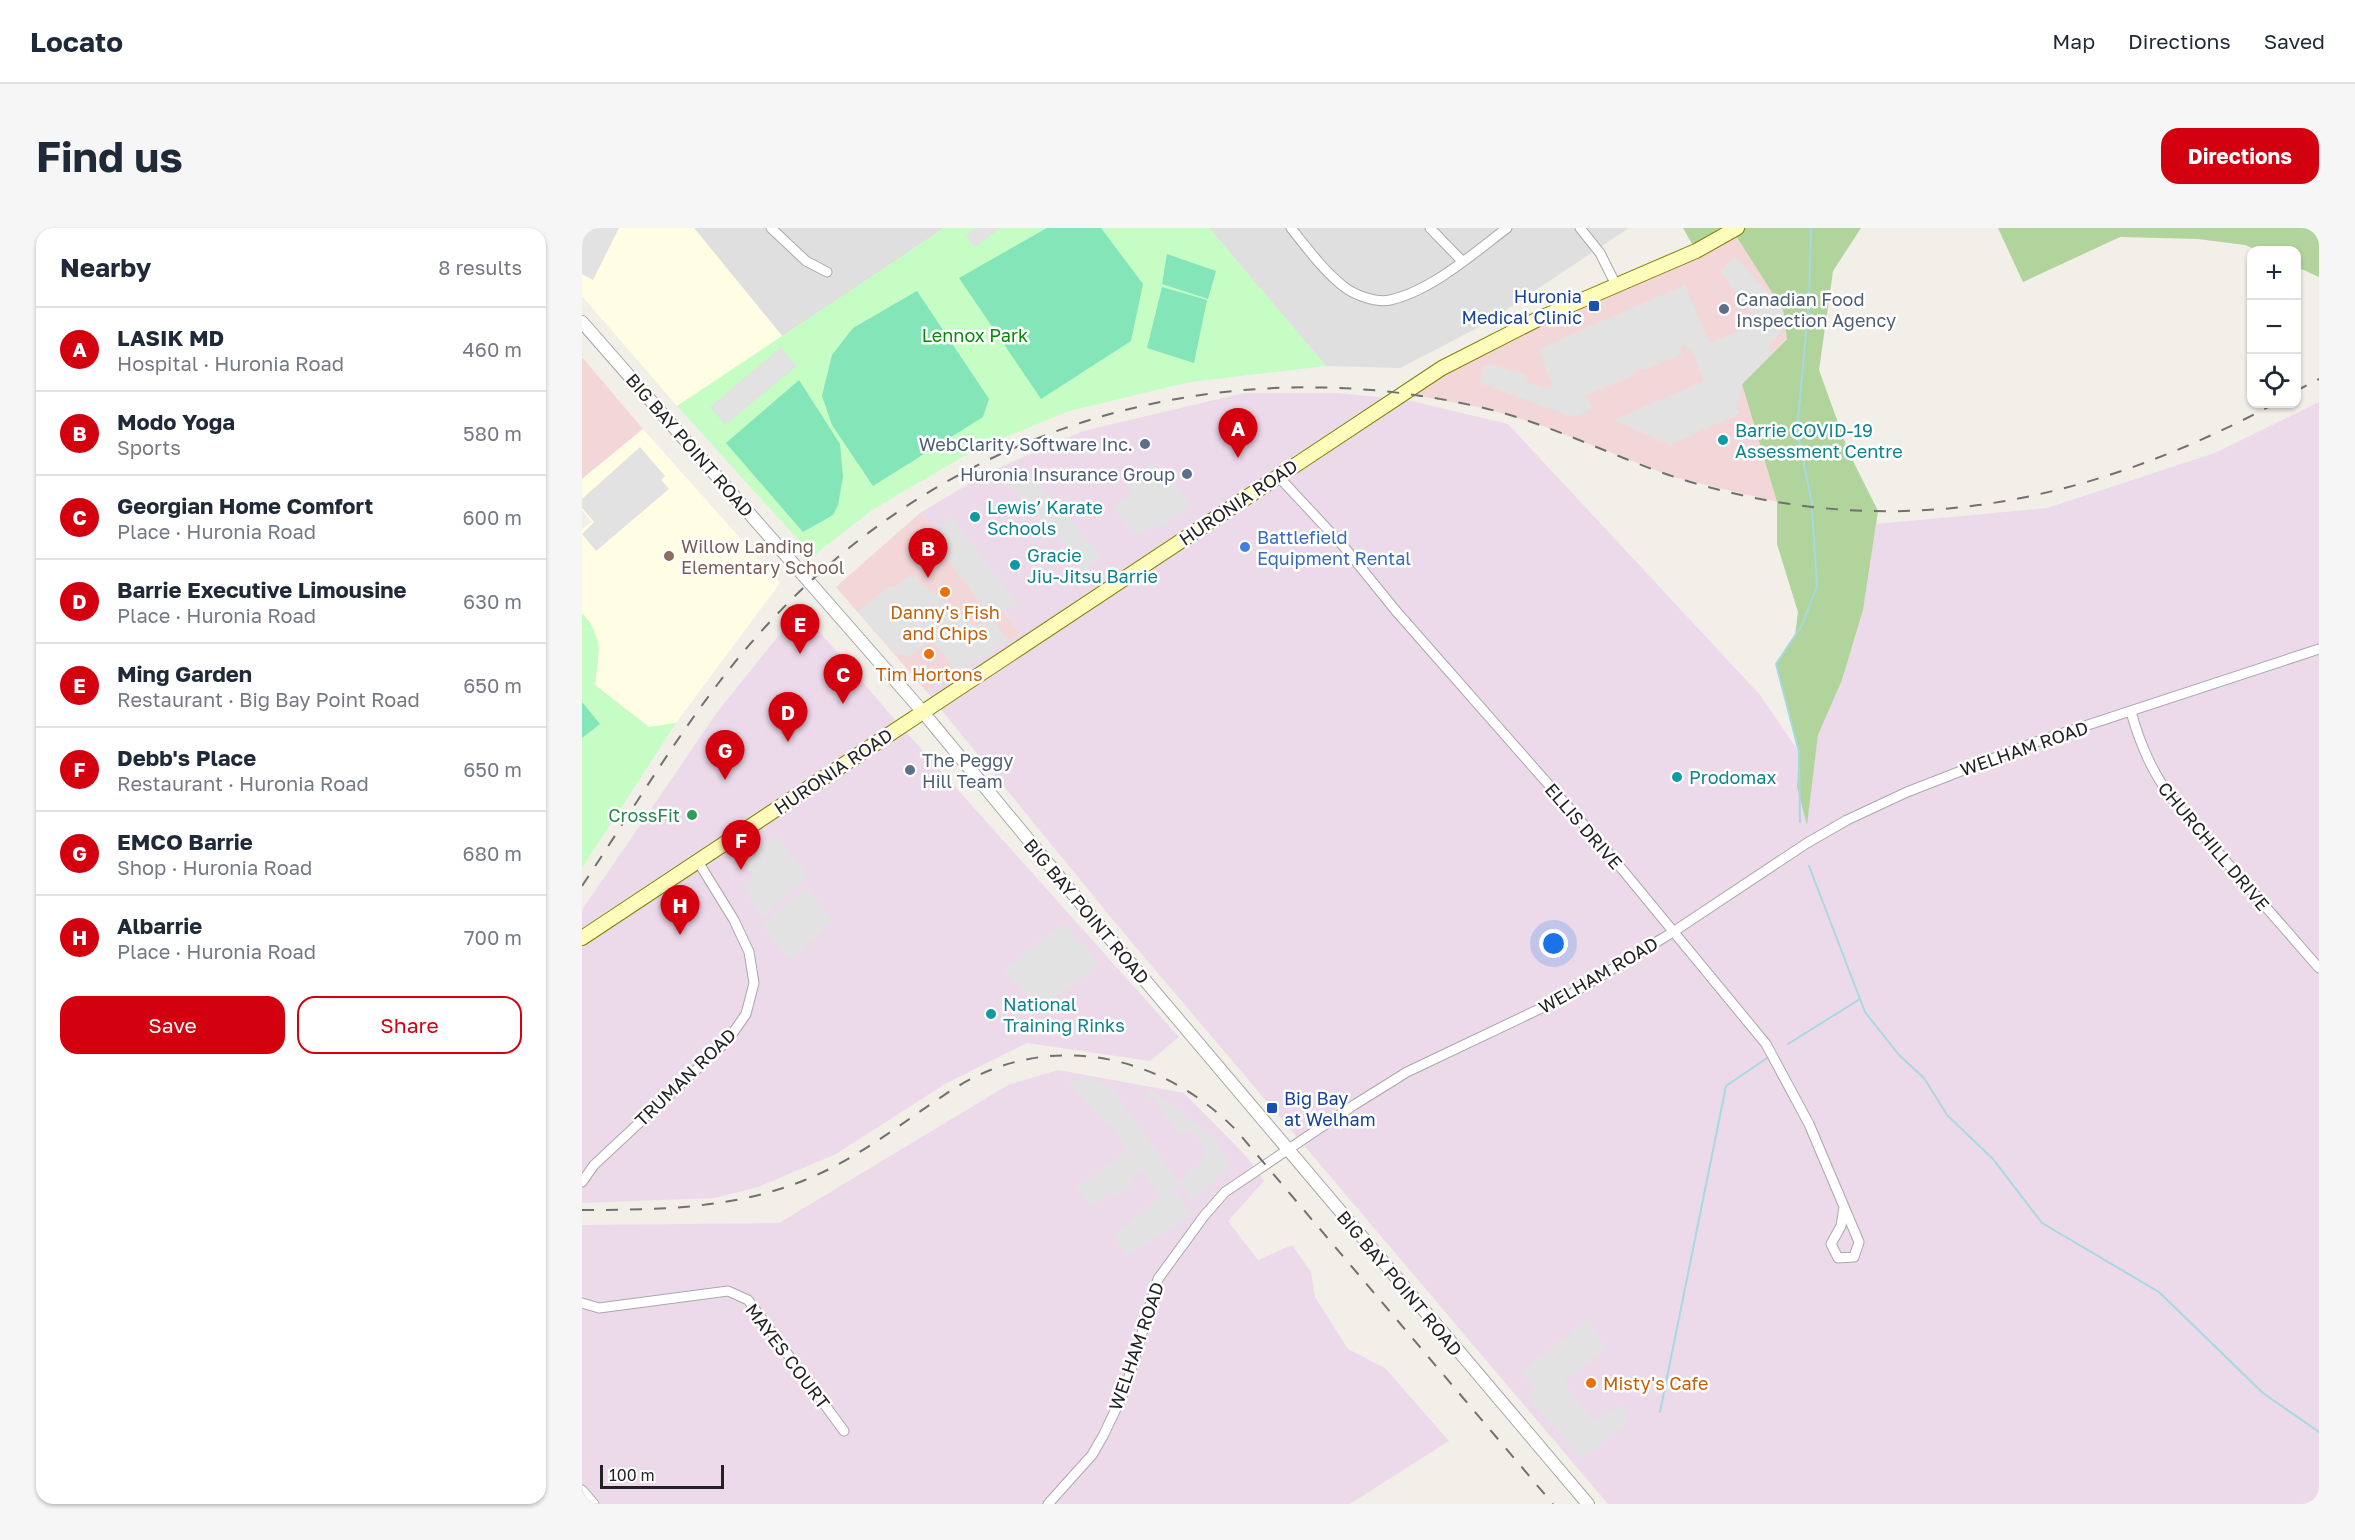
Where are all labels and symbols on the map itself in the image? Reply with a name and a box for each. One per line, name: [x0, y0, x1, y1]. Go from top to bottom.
place label: Huronia Medical Clinic: [1461, 285, 1582, 328]
place label: Canadian Food Inspection Agency: [1736, 288, 1896, 331]
marker: Huronia Medical Clinic: [1587, 299, 1601, 313]
marker: Canadian Food Inspection Agency: [1717, 302, 1731, 316]
park label: Lennox Park: [922, 324, 1028, 346]
street label: BIG BAY POINT ROAD: [622, 369, 758, 521]
pin: A: [1218, 408, 1258, 458]
place label: Barrie COVID-19 Assessment Centre: [1735, 419, 1903, 462]
place label: WebClarity Software Inc.: [919, 433, 1133, 455]
marker: Barrie COVID-19 Assessment Centre: [1716, 433, 1730, 447]
marker: WebClarity Software Inc.: [1138, 437, 1152, 451]
street label: HURONIA ROAD: [1175, 454, 1301, 550]
place label: Huronia Insurance Group: [960, 463, 1175, 485]
marker: Huronia Insurance Group: [1180, 467, 1194, 481]
place label: Lewis’ Karate Schools: [987, 496, 1103, 539]
marker: Lewis’ Karate Schools: [968, 510, 982, 524]
place label: Battlefield Equipment Rental: [1257, 526, 1411, 569]
pin: B: [908, 528, 948, 578]
place label: Willow Landing Elementary School: [681, 535, 845, 578]
marker: Battlefield Equipment Rental: [1238, 540, 1252, 554]
place label: Gracie Jiu-Jitsu Barrie: [1027, 544, 1158, 587]
marker: Willow Landing Elementary School: [662, 549, 676, 563]
marker: Gracie Jiu-Jitsu Barrie: [1008, 558, 1022, 572]
marker: Danny's Fish and Chips: [938, 585, 952, 599]
place label: Danny's Fish and Chips: [890, 601, 1000, 644]
pin: E: [780, 604, 820, 654]
marker: Tim Hortons: [922, 647, 936, 661]
pin: C: [824, 654, 862, 704]
place label: Tim Hortons: [876, 663, 982, 685]
pin: D: [768, 692, 808, 742]
street label: WELHAM ROAD: [1957, 716, 2091, 780]
street label: HURONIA ROAD: [770, 723, 896, 819]
pin: G: [706, 730, 744, 780]
place label: The Peggy Hill Team: [922, 749, 1013, 792]
marker: The Peggy Hill Team: [903, 763, 917, 777]
place label: Prodomax: [1689, 766, 1776, 788]
marker: Prodomax: [1670, 770, 1684, 784]
street label: CHURCHILL DRIVE: [2154, 777, 2274, 915]
street label: ELLIS DRIVE: [1541, 779, 1627, 873]
place label: CrossFit: [608, 804, 680, 826]
marker: CrossFit: [685, 808, 699, 822]
pin: F: [722, 820, 760, 870]
street label: BIG BAY POINT ROAD: [1020, 834, 1154, 988]
pin: H: [660, 886, 700, 935]
your location: [1539, 929, 1568, 958]
street label: WELHAM ROAD: [1534, 932, 1662, 1018]
place label: National Training Rinks: [1003, 993, 1125, 1036]
marker: National Training Rinks: [984, 1007, 998, 1021]
street label: TRUMAN ROAD: [630, 1023, 740, 1131]
place label: Big Bay at Welham: [1284, 1087, 1376, 1130]
marker: Big Bay at Welham: [1265, 1101, 1279, 1115]
street label: BIG BAY POINT ROAD: [1333, 1206, 1467, 1360]
street label: WELHAM ROAD: [1104, 1279, 1168, 1413]
street label: MAYES COURT: [741, 1299, 835, 1413]
place label: Misty's Cafe: [1603, 1372, 1708, 1394]
marker: Misty's Cafe: [1584, 1376, 1598, 1390]
scale bar: [600, 1462, 724, 1490]

